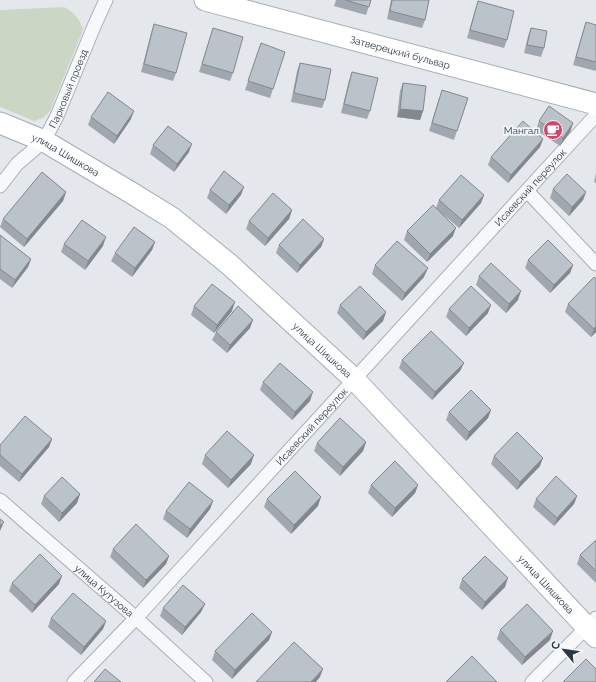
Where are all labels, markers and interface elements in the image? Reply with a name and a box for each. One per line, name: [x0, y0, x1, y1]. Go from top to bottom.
street label: Затверецкий бульвар: [349, 33, 452, 71]
street label: Парковый проезд: [46, 47, 90, 130]
cafe icon: Мангал: [542, 119, 564, 141]
place label: Мангал: [504, 125, 539, 136]
street label: улица Шишкова: [30, 131, 101, 178]
street label: Исаевский переулок: [492, 146, 568, 228]
street label: улица Шишкова: [291, 320, 354, 380]
street label: Исаевский переулок: [273, 385, 349, 467]
street label: улица Шишкова: [516, 552, 576, 615]
street label: улица Кутузова: [73, 562, 136, 619]
north arrow: [544, 630, 584, 670]
text: С: [548, 639, 563, 652]

